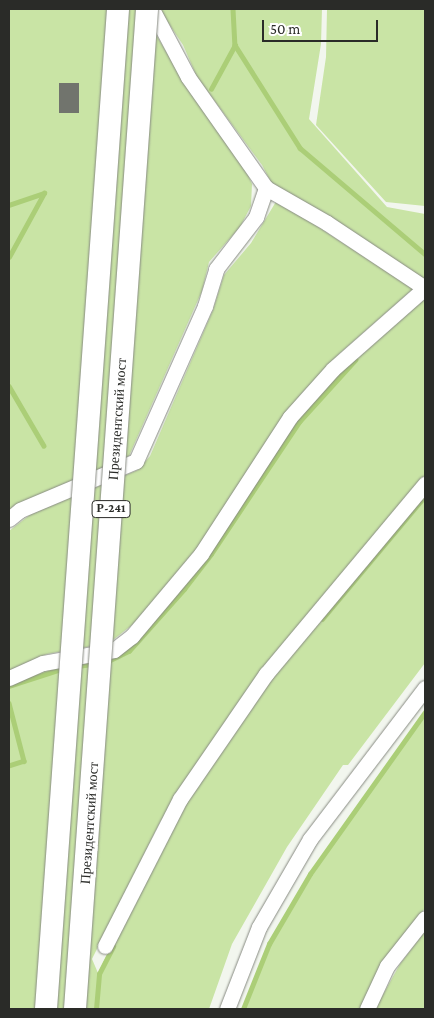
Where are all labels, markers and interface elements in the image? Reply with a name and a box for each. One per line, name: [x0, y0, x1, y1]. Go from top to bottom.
scale bar: [264, 10, 380, 42]
text: 50 m: [270, 21, 300, 37]
street label: Президентский мост: [104, 357, 130, 481]
road number: Р-241: [91, 499, 131, 518]
street label: Президентский мост: [76, 761, 102, 885]

